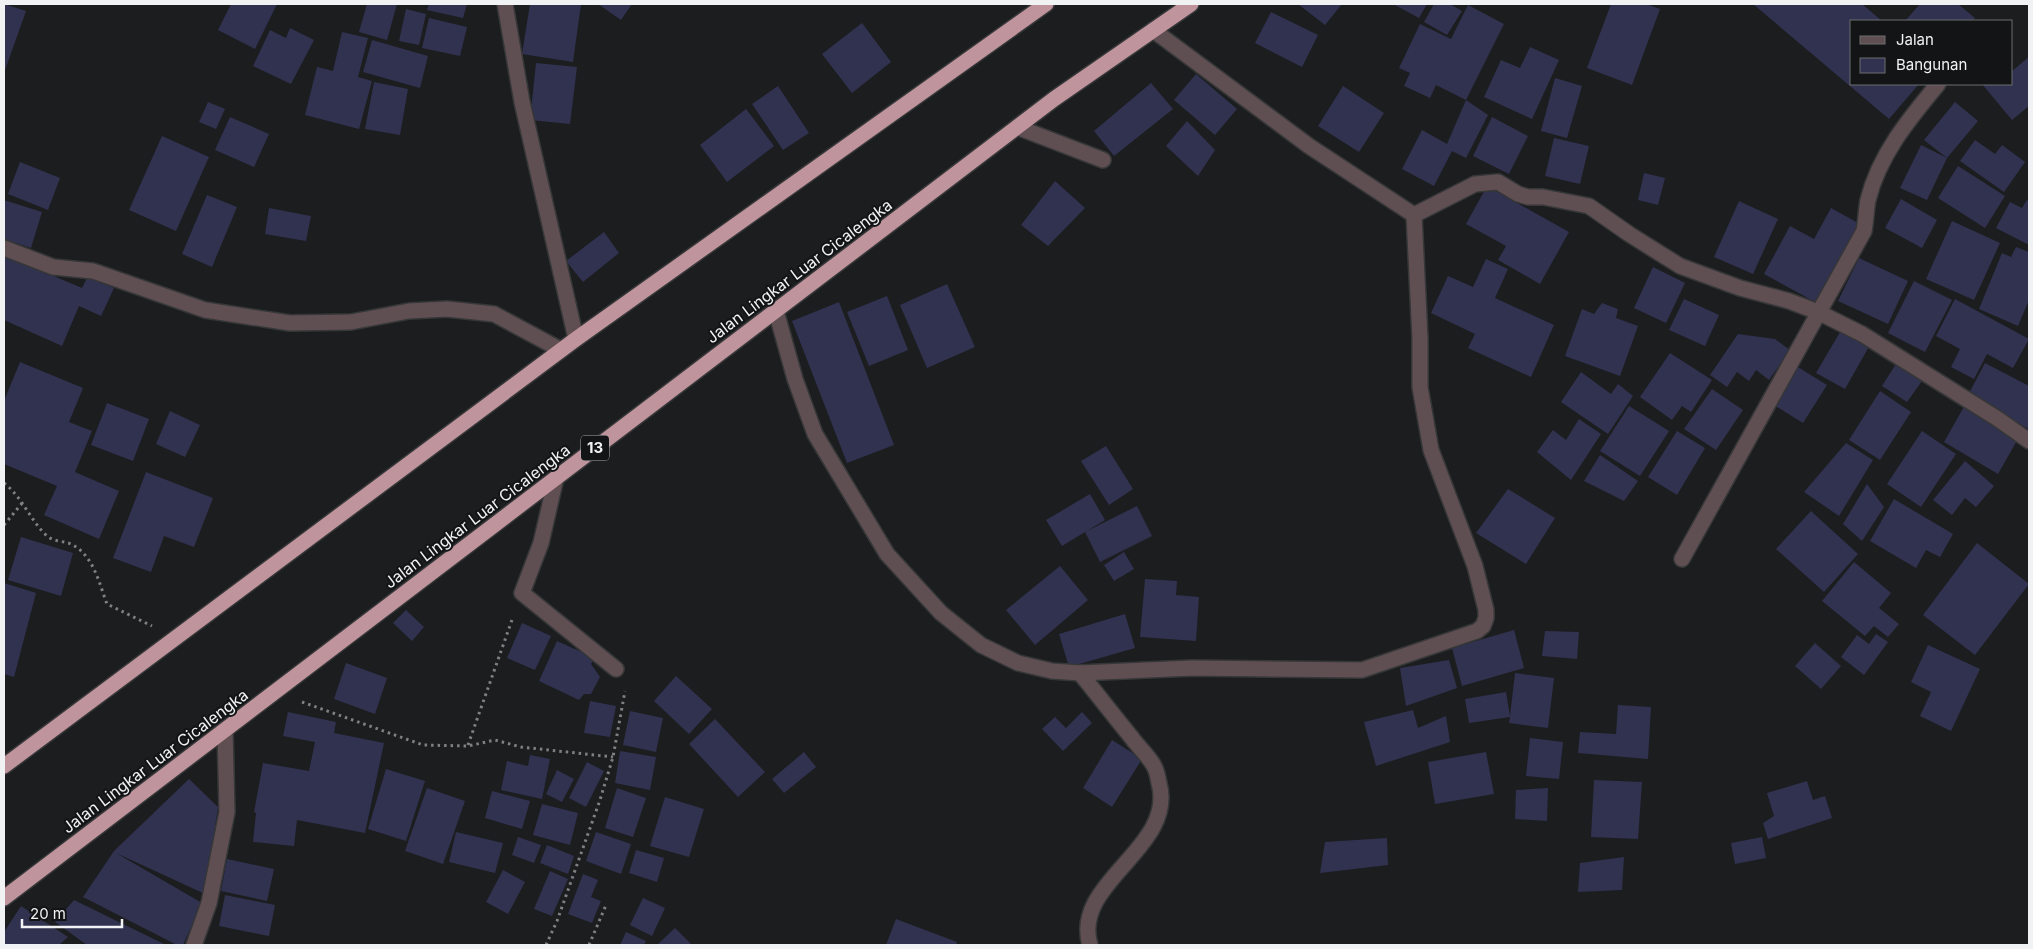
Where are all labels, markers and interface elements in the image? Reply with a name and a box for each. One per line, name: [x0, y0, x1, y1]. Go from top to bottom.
legend: [1850, 20, 2013, 85]
text: Jalan: [1896, 30, 1934, 49]
text: Bangunan: [1896, 55, 1967, 74]
street label: Jalan Lingkar Luar Cicalengka: [702, 195, 896, 347]
road number: 13: [581, 436, 609, 460]
street label: Jalan Lingkar Luar Cicalengka: [380, 440, 574, 592]
street label: Jalan Lingkar Luar Cicalengka: [58, 685, 252, 837]
scale bar: [22, 896, 122, 928]
text: 20 m: [30, 904, 66, 923]

